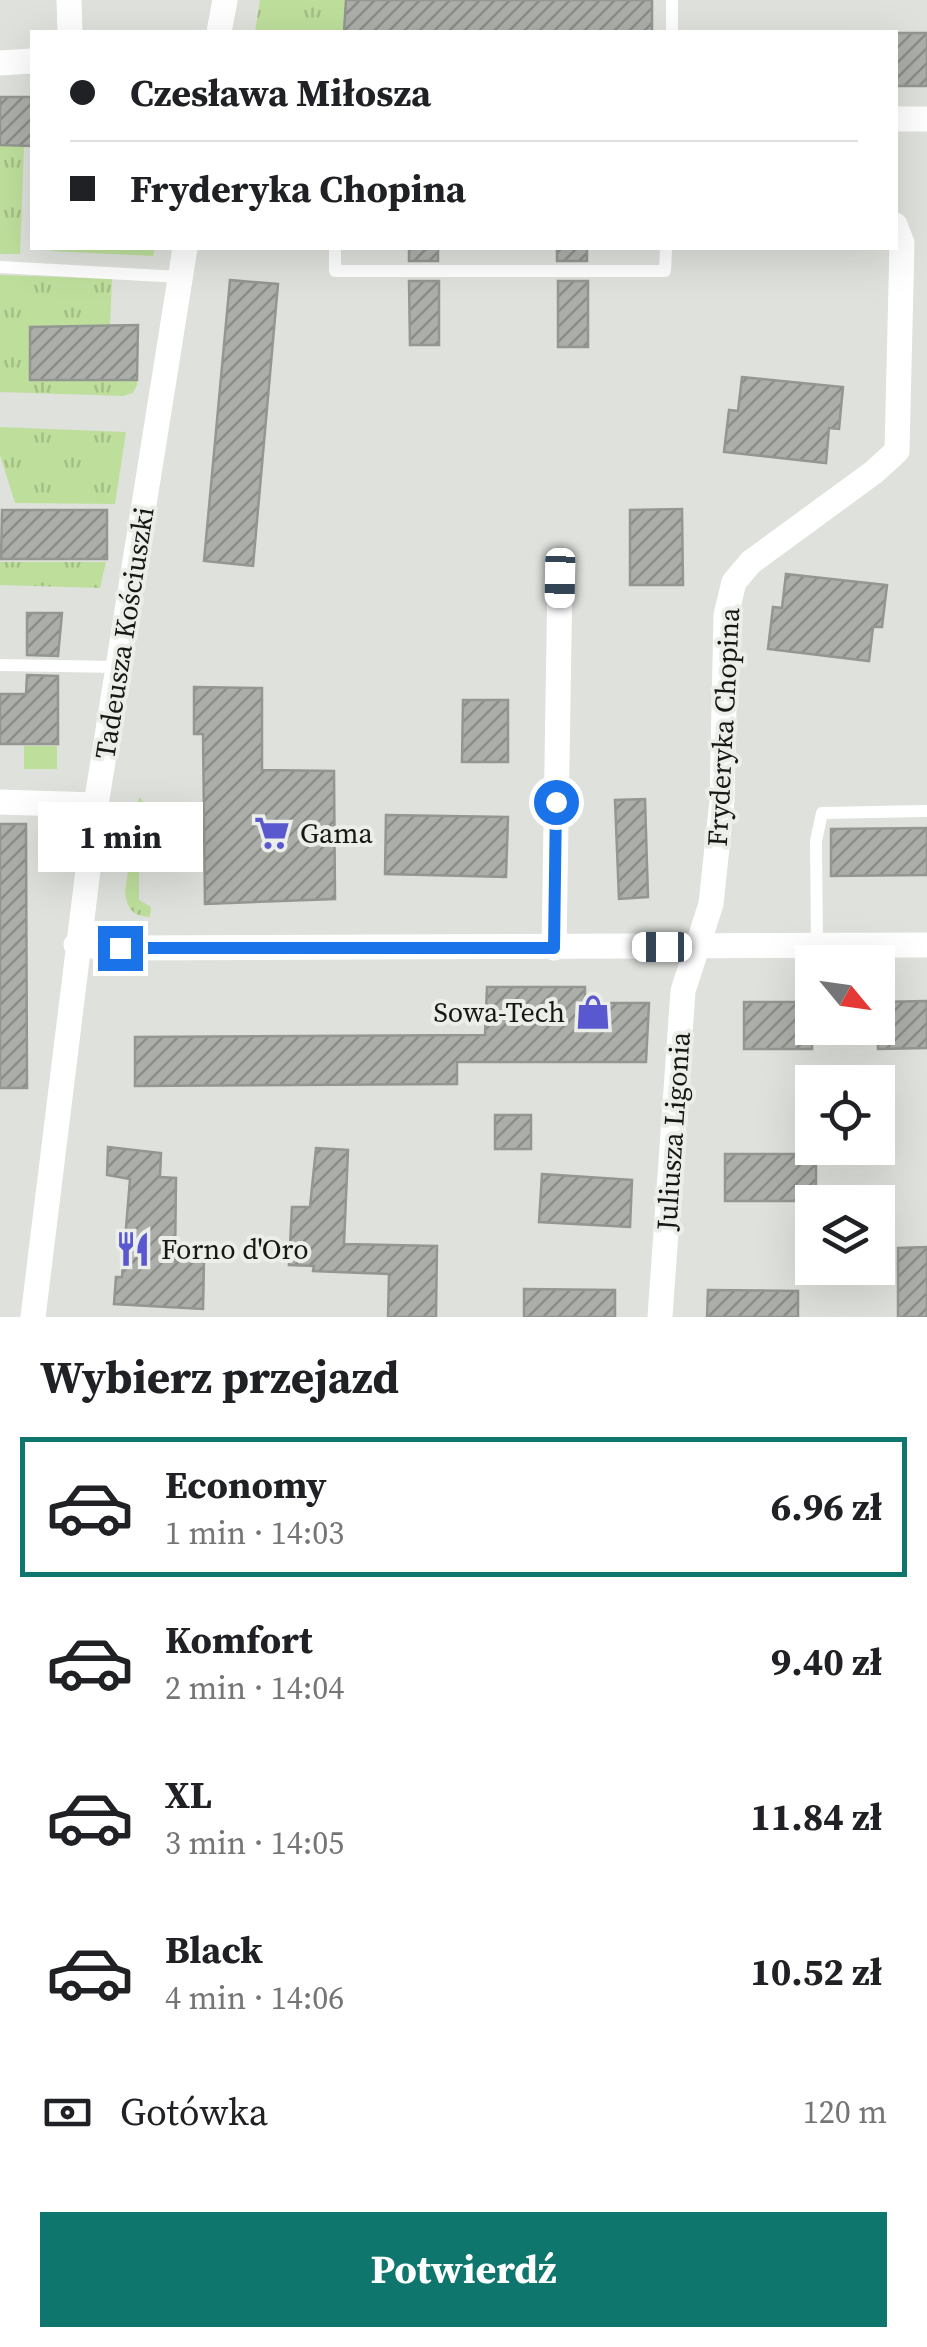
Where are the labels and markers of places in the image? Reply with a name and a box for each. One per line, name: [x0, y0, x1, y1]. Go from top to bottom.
supermarket icon: Gama: [253, 814, 291, 852]
place label: Gama: [300, 814, 373, 852]
place label: Sowa-Tech: [433, 993, 565, 1031]
shop icon: Sowa-Tech: [574, 993, 612, 1031]
restaurant icon: Forno d'Oro: [114, 1230, 152, 1268]
place label: Forno d'Oro: [161, 1230, 309, 1268]

